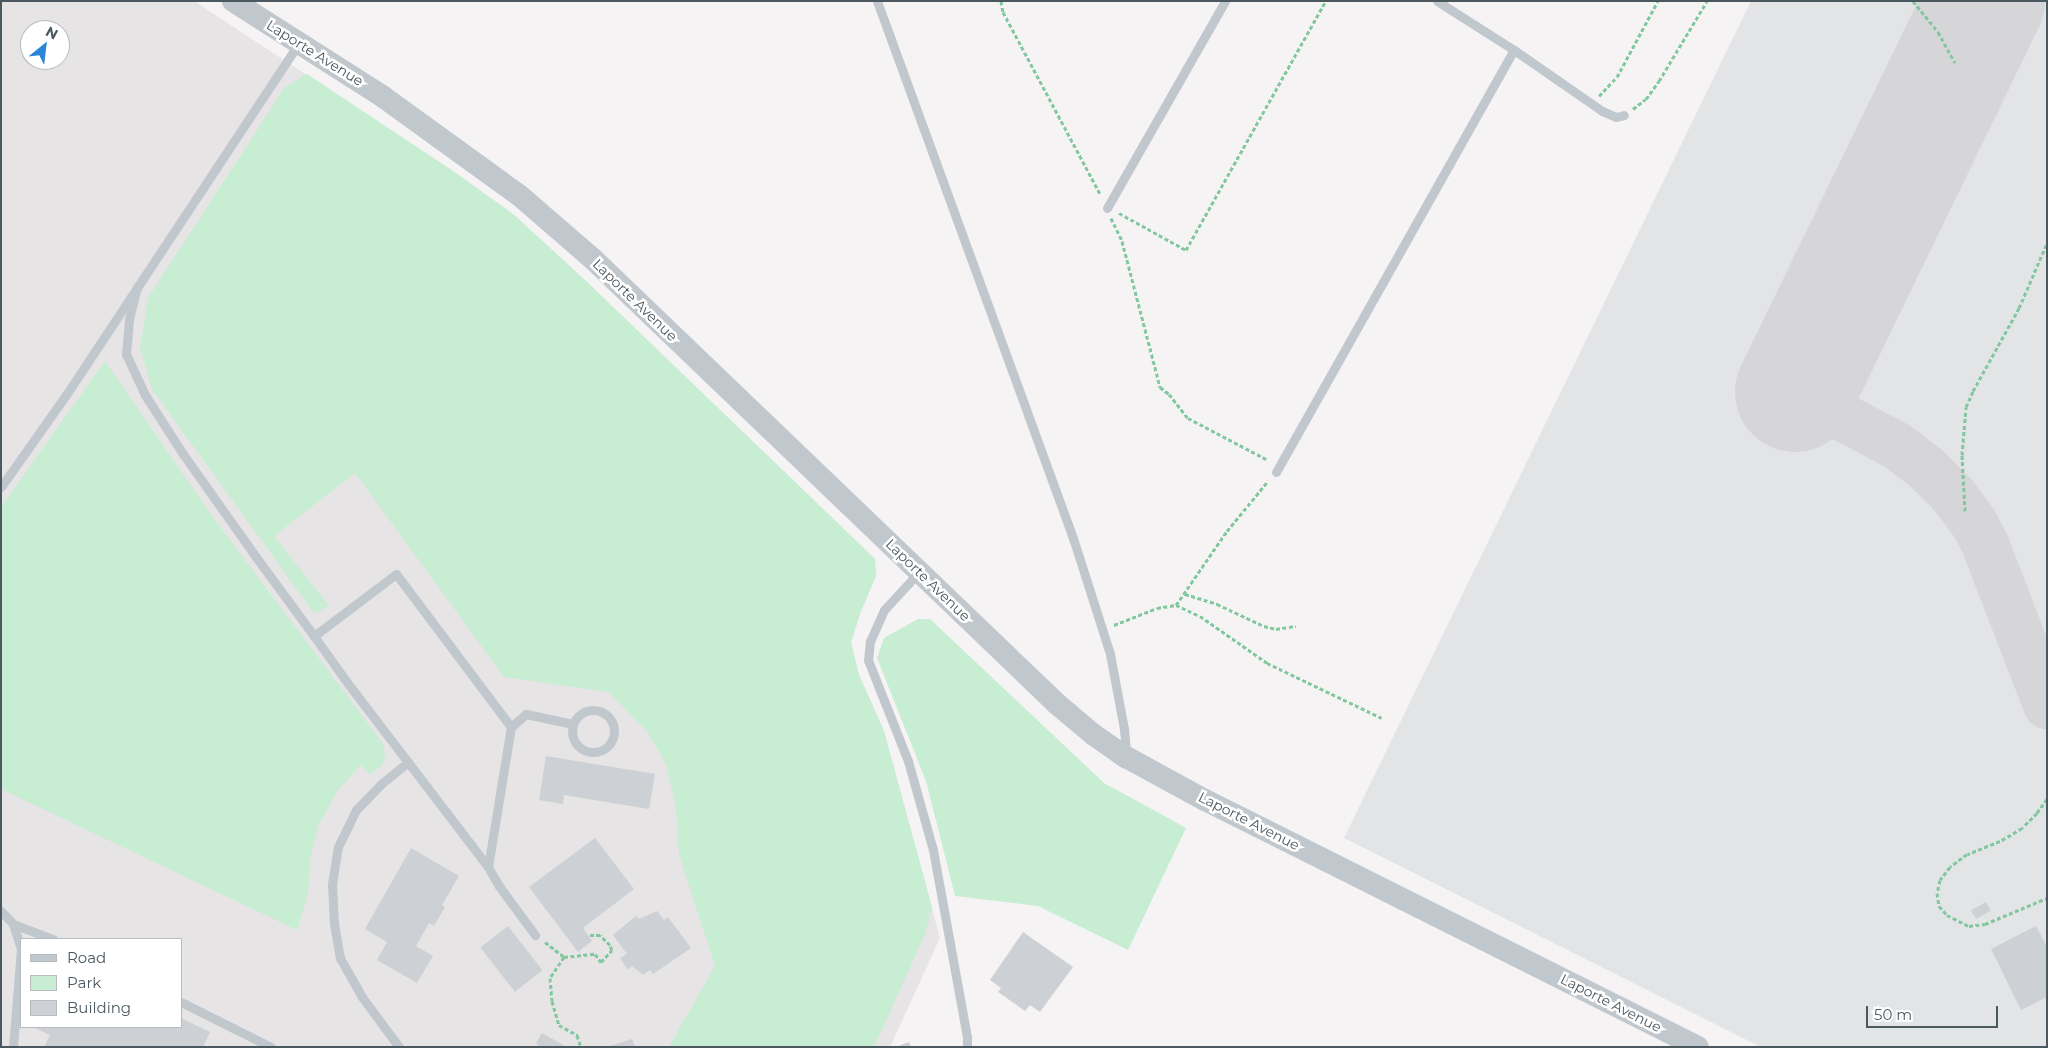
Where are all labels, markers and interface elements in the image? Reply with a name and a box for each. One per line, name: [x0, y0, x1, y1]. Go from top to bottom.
street label: Laporte Avenue: [263, 16, 367, 90]
north arrow: [20, 20, 70, 70]
text: N: [42, 22, 61, 43]
street label: Laporte Avenue: [589, 255, 681, 345]
street label: Laporte Avenue: [882, 535, 974, 625]
street label: Laporte Avenue: [1196, 788, 1302, 854]
legend: [20, 938, 182, 1028]
text: Road: [67, 948, 106, 967]
street label: Laporte Avenue: [1558, 970, 1664, 1036]
text: Park: [67, 973, 101, 992]
scale bar: [1868, 996, 2000, 1028]
text: Building: [67, 998, 131, 1017]
text: 50 m: [1874, 1005, 1912, 1024]

